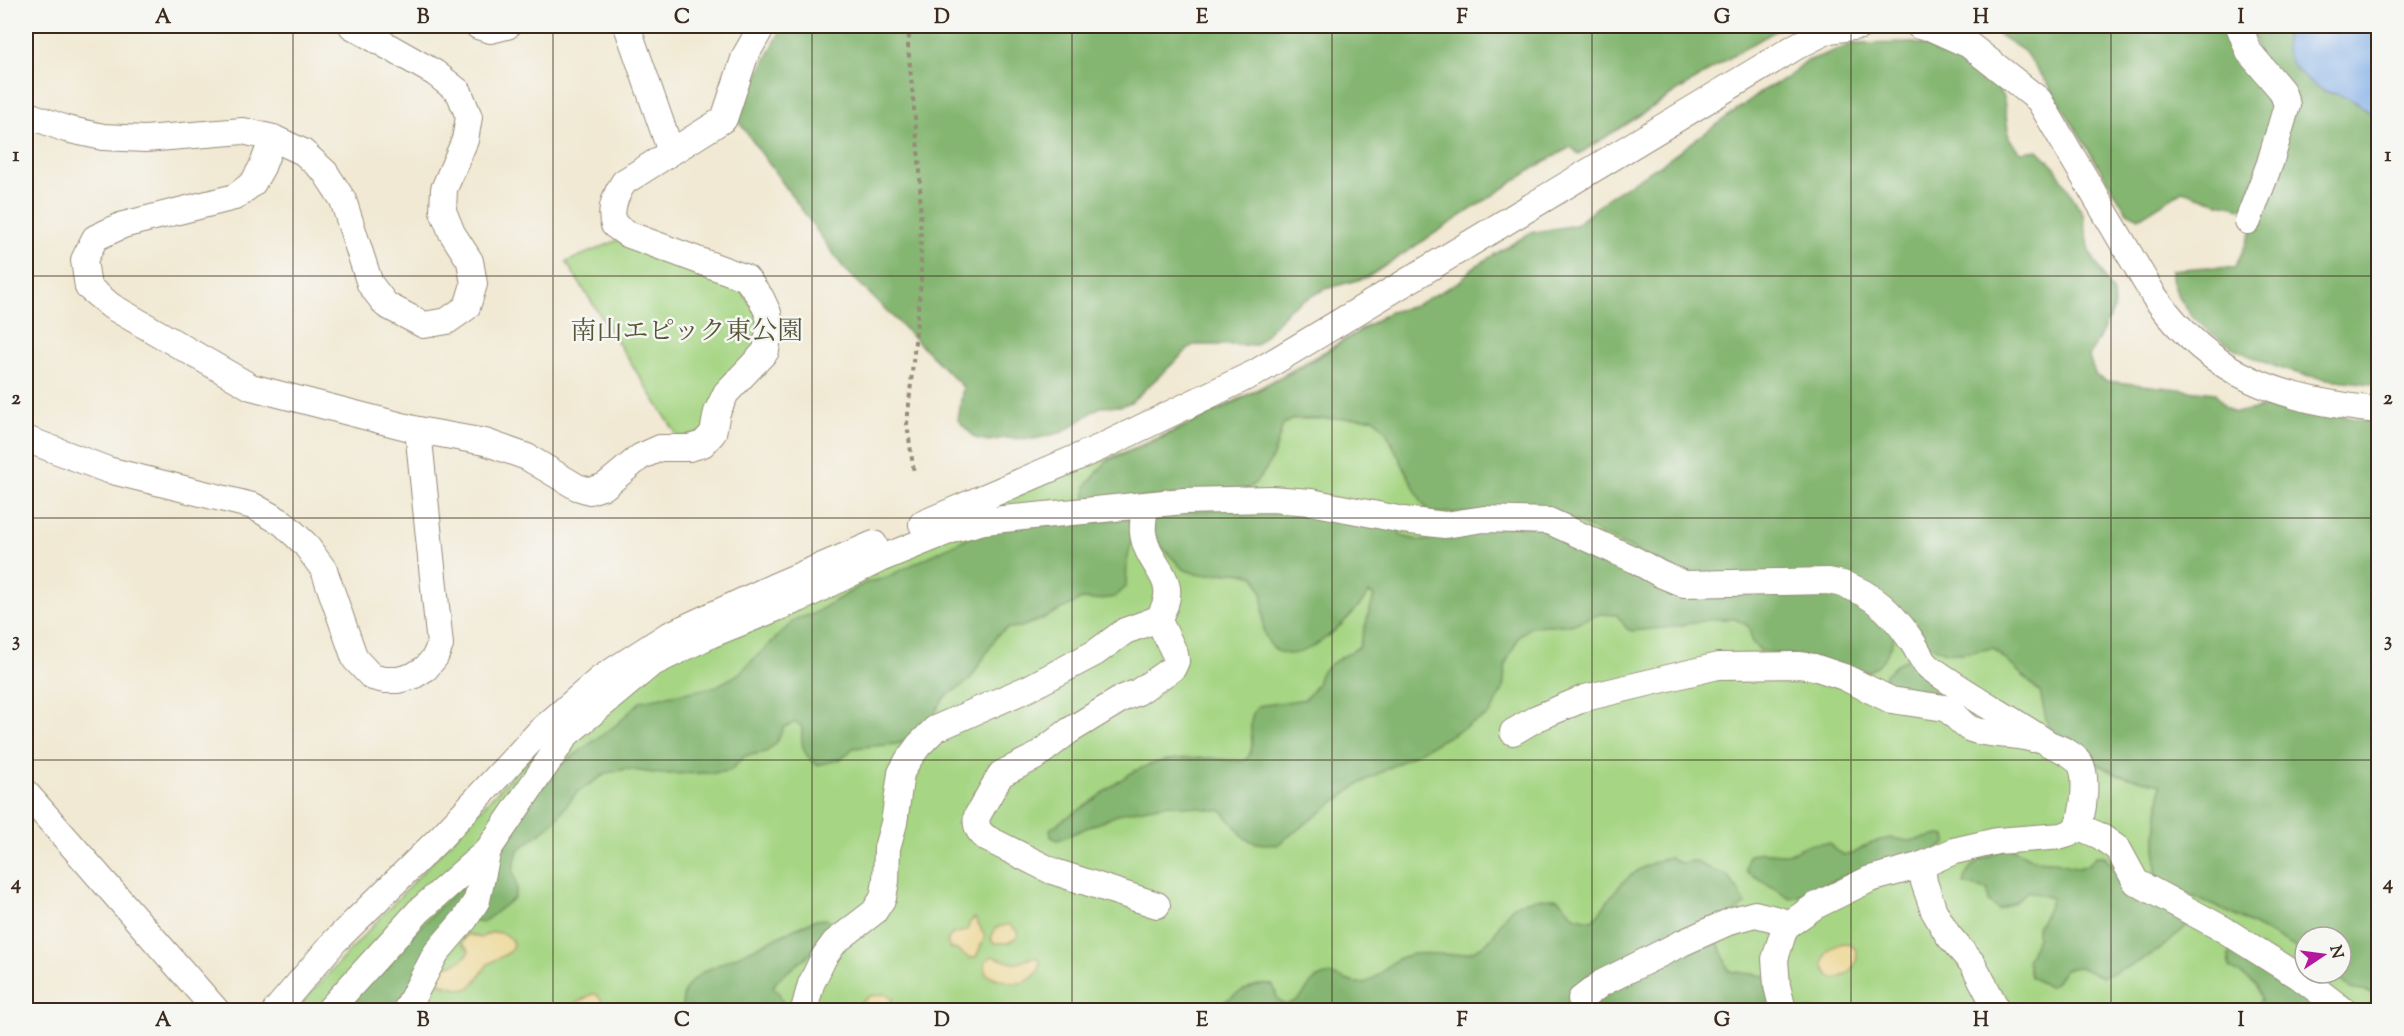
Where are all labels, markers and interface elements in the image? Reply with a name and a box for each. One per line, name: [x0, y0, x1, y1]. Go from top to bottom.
text: A: [155, 4, 172, 33]
text: B: [417, 4, 430, 33]
text: C: [674, 4, 690, 33]
text: D: [934, 4, 950, 33]
text: E: [1196, 4, 1209, 33]
text: F: [1456, 4, 1468, 33]
text: G: [1714, 4, 1731, 33]
text: H: [1973, 4, 1989, 33]
text: I: [2238, 4, 2245, 33]
text: 1: [13, 142, 20, 171]
text: 1: [2385, 142, 2392, 171]
park label: 南山エピック東公園: [571, 314, 803, 351]
text: 2: [11, 385, 21, 414]
text: 2: [2383, 385, 2393, 414]
text: 3: [12, 627, 20, 656]
text: 3: [2384, 627, 2392, 656]
text: 4: [10, 870, 21, 899]
text: 4: [2382, 870, 2393, 899]
north arrow: [2293, 925, 2353, 985]
text: N: [2323, 943, 2348, 961]
text: A: [155, 1007, 172, 1036]
text: B: [417, 1007, 430, 1036]
text: C: [674, 1007, 690, 1036]
text: D: [934, 1007, 950, 1036]
text: E: [1196, 1007, 1209, 1036]
text: F: [1456, 1007, 1468, 1036]
text: G: [1714, 1007, 1731, 1036]
text: H: [1973, 1007, 1989, 1036]
text: I: [2238, 1007, 2245, 1036]

